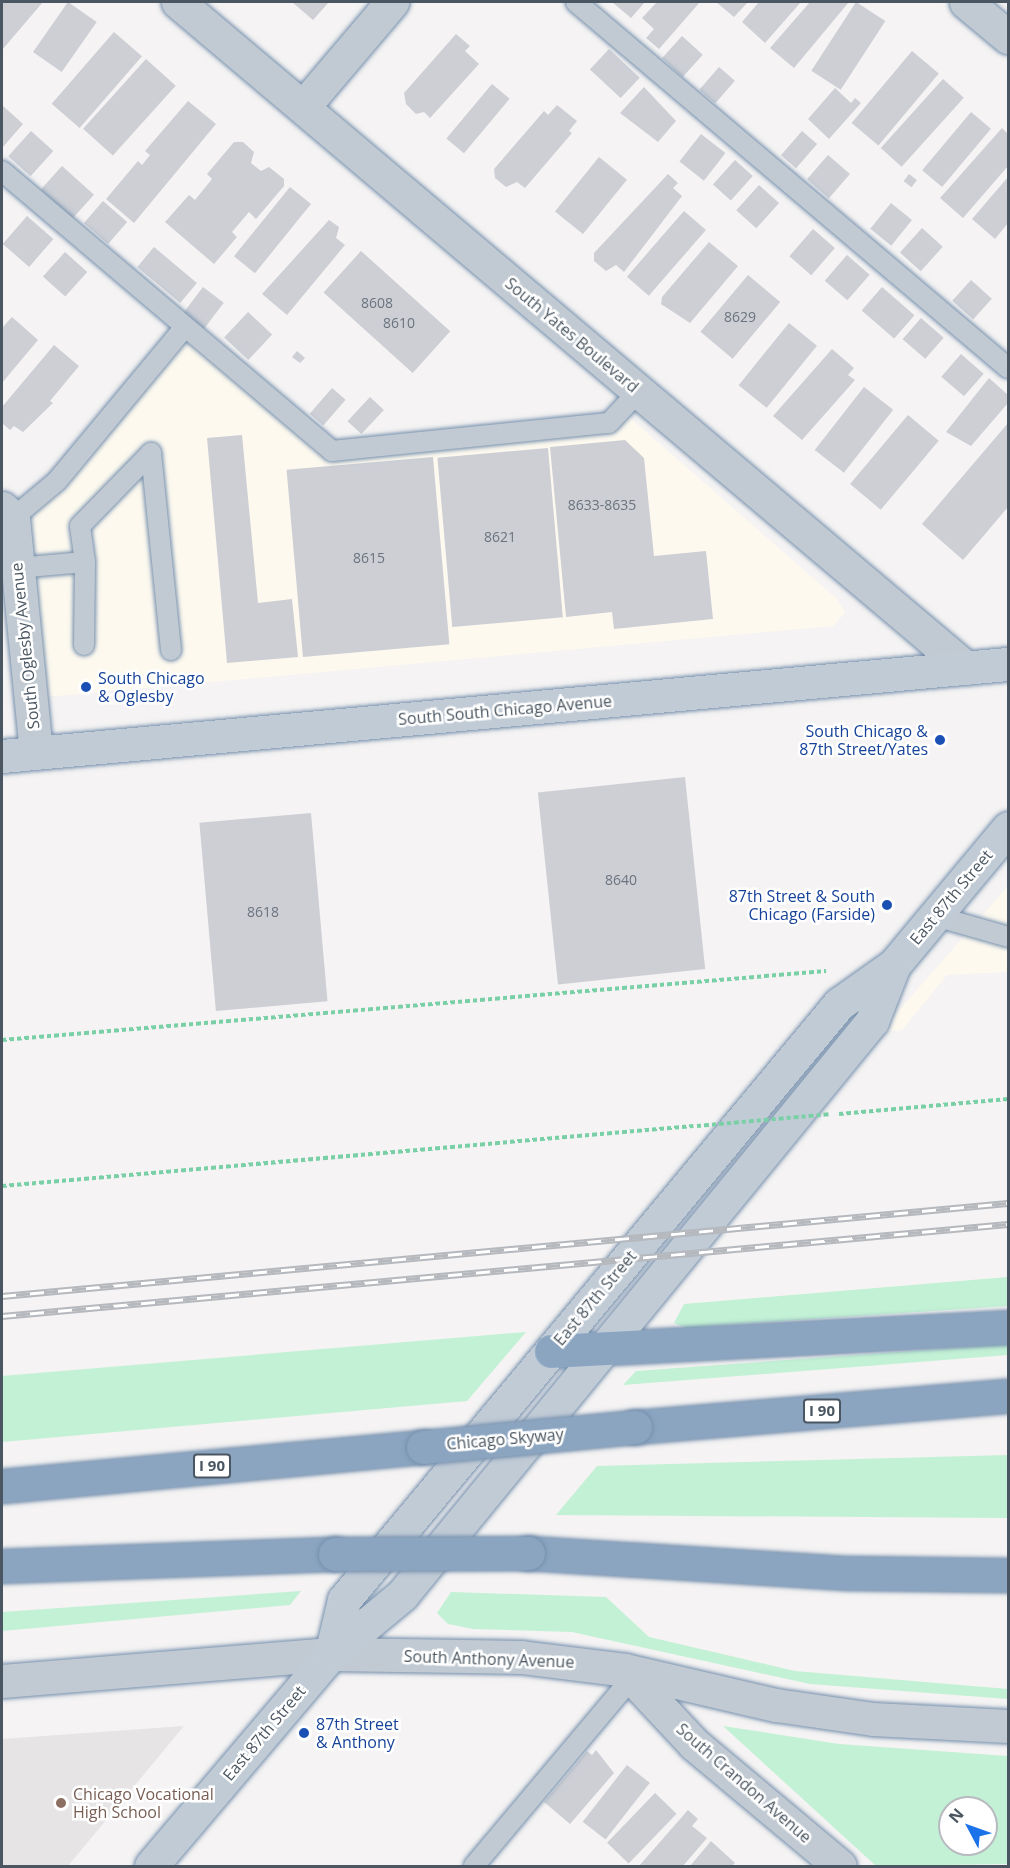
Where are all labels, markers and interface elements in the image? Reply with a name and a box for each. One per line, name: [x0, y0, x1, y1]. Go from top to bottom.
street label: South Yates Boulevard: [501, 274, 643, 396]
house number: 8608: [361, 295, 393, 311]
house number: 8629: [724, 309, 756, 325]
house number: 8610: [383, 315, 415, 331]
house number: 8633-8635: [568, 497, 636, 513]
house number: 8621: [484, 529, 516, 545]
house number: 8615: [353, 550, 385, 566]
street label: South Oglesby Avenue: [7, 562, 43, 730]
place label: South Chicago & Oglesby: [98, 668, 205, 706]
marker: South Chicago & Oglesby: [79, 680, 93, 694]
street label: South South Chicago Avenue: [397, 691, 613, 729]
place label: South Chicago & 87th Street/Yates: [799, 721, 928, 759]
marker: South Chicago & 87th Street/Yates: [933, 733, 947, 747]
street label: East 87th Street: [906, 846, 996, 948]
house number: 8640: [605, 872, 637, 888]
place label: 87th Street & South Chicago (Farside): [729, 886, 875, 924]
marker: 87th Street & South Chicago (Farside): [880, 898, 894, 912]
house number: 8618: [247, 904, 279, 920]
street label: East 87th Street: [550, 1247, 640, 1349]
road number: I 90: [802, 1399, 842, 1423]
street label: Chicago Skyway: [446, 1424, 564, 1454]
road number: I 90: [192, 1454, 232, 1478]
street label: South Anthony Avenue: [403, 1646, 575, 1672]
street label: East 87th Street: [219, 1682, 309, 1784]
place label: 87th Street & Anthony: [316, 1714, 399, 1752]
street label: South Crandon Avenue: [673, 1719, 815, 1847]
marker: 87th Street & Anthony: [297, 1726, 311, 1740]
place label: Chicago Vocational High School: [73, 1784, 214, 1822]
marker: Chicago Vocational High School: [54, 1796, 68, 1810]
north arrow: [938, 1796, 998, 1856]
text: N: [943, 1803, 968, 1828]

